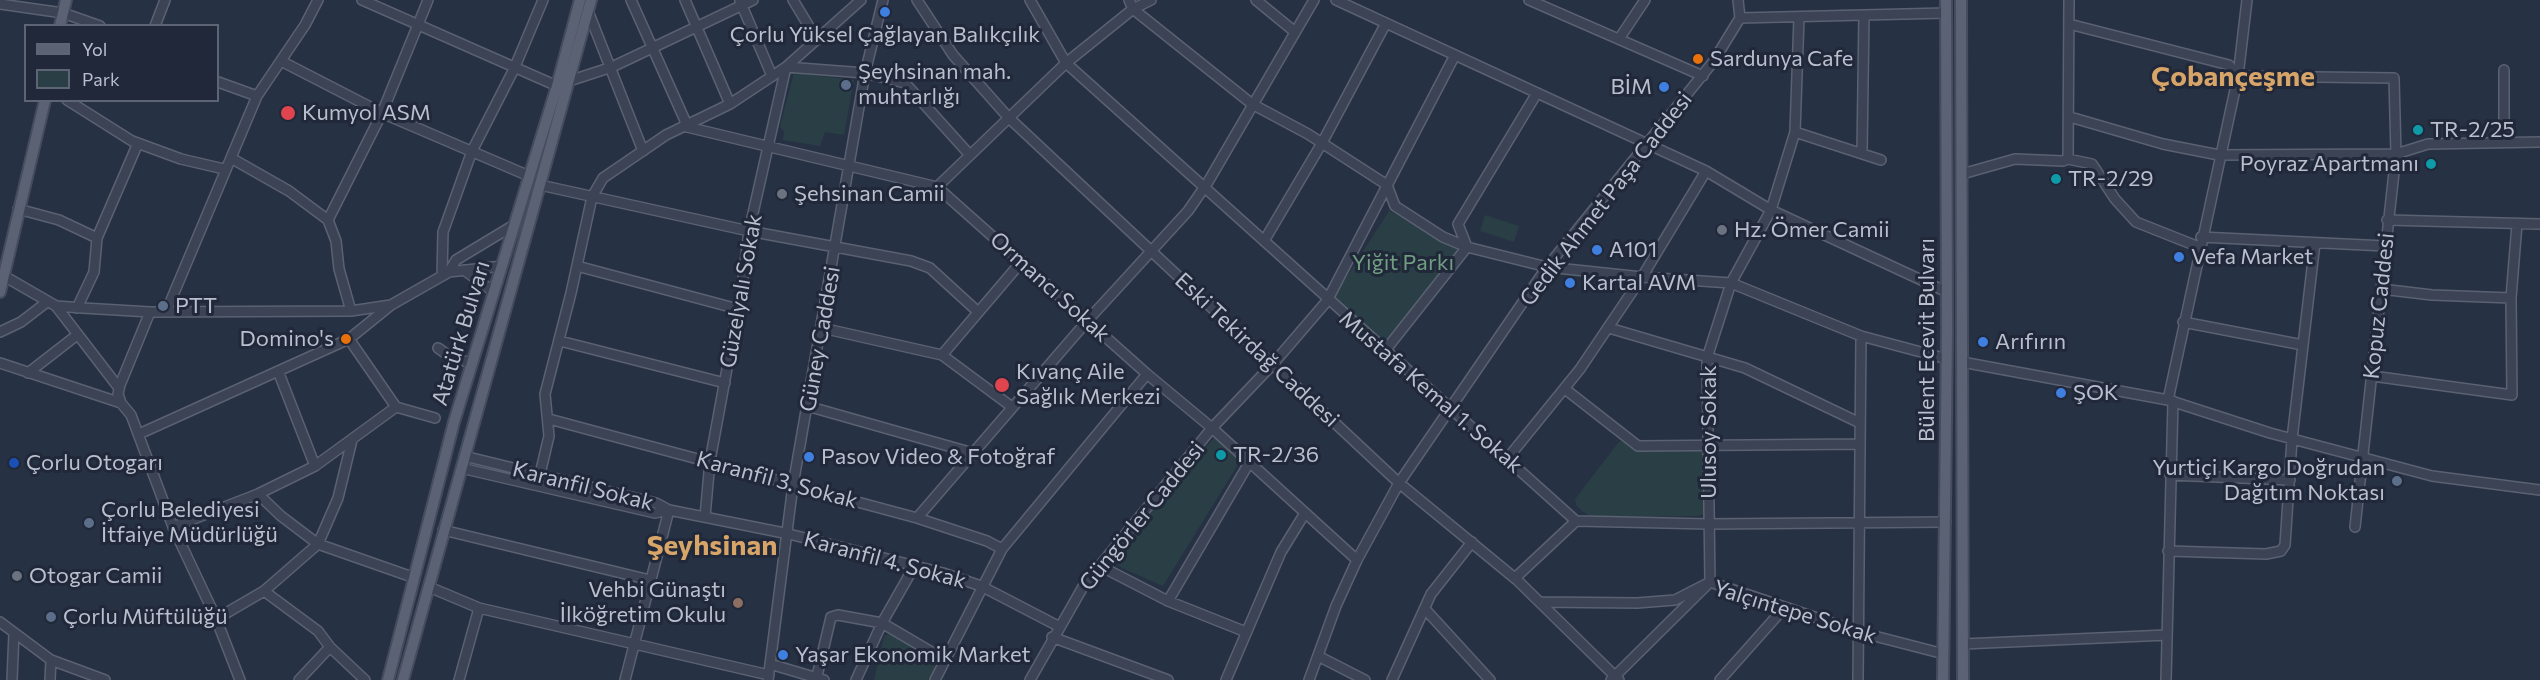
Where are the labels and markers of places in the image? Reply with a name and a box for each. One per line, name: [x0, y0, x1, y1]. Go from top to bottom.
marker: Çorlu Yüksel Çağlayan Balıkçılık: [878, 5, 892, 19]
place label: Çorlu Yüksel Çağlayan Balıkçılık: [730, 22, 1040, 48]
place label: Sardunya Cafe: [1710, 46, 1853, 72]
marker: Sardunya Cafe: [1691, 52, 1705, 66]
place label: Şeyhsinan mah. muhtarlığı: [858, 59, 1011, 110]
place label: BİM: [1611, 74, 1652, 100]
marker: Şeyhsinan mah. muhtarlığı: [839, 78, 853, 92]
marker: BİM: [1657, 80, 1671, 94]
place label: Kumyol ASM: [302, 100, 431, 126]
marker: Kumyol ASM: [279, 104, 297, 122]
place label: TR-2/25: [2430, 117, 2515, 143]
marker: TR-2/25: [2411, 123, 2425, 137]
place label: Poyraz Apartmanı: [2240, 151, 2419, 177]
marker: Poyraz Apartmanı: [2424, 157, 2438, 171]
place label: TR-2/29: [2068, 166, 2154, 192]
marker: TR-2/29: [2049, 172, 2063, 186]
place label: Şehsinan Camii: [794, 181, 945, 207]
marker: Şehsinan Camii: [775, 187, 789, 201]
place label: Hz. Ömer Camii: [1734, 217, 1890, 243]
marker: Hz. Ömer Camii: [1715, 223, 1729, 237]
place label: A101: [1609, 237, 1657, 263]
marker: A101: [1590, 243, 1604, 257]
place label: Vefa Market: [2191, 244, 2313, 270]
marker: Vefa Market: [2172, 250, 2186, 264]
place label: Kartal AVM: [1582, 270, 1696, 296]
marker: Kartal AVM: [1563, 276, 1577, 290]
place label: PTT: [175, 293, 217, 319]
marker: PTT: [156, 299, 170, 313]
place label: Domino's: [240, 326, 334, 352]
place label: Arıfırın: [1995, 329, 2066, 355]
marker: Domino's: [339, 332, 353, 346]
marker: Arıfırın: [1976, 335, 1990, 349]
place label: Kıvanç Aile Sağlık Merkezi: [1016, 359, 1161, 410]
marker: Kıvanç Aile Sağlık Merkezi: [993, 376, 1011, 394]
place label: ŞOK: [2073, 380, 2119, 406]
marker: ŞOK: [2054, 386, 2068, 400]
place label: TR-2/36: [1233, 442, 1319, 468]
place label: Pasov Video & Fotoğraf: [821, 444, 1055, 470]
marker: TR-2/36: [1214, 448, 1228, 462]
place label: Çorlu Otogarı: [26, 450, 163, 476]
marker: Pasov Video & Fotoğraf: [802, 450, 816, 464]
place label: Yurtiçi Kargo Doğrudan Dağıtım Noktası: [2152, 455, 2385, 506]
marker: Çorlu Otogarı: [7, 456, 21, 470]
marker: Yurtiçi Kargo Doğrudan Dağıtım Noktası: [2390, 474, 2404, 488]
place label: Çorlu Belediyesi İtfaiye Müdürlüğü: [101, 497, 278, 548]
marker: Çorlu Belediyesi İtfaiye Müdürlüğü: [82, 516, 96, 530]
place label: Otogar Camii: [29, 563, 162, 589]
marker: Otogar Camii: [10, 569, 24, 583]
place label: Vehbi Günaştı İlköğretim Okulu: [560, 577, 726, 628]
marker: Vehbi Günaştı İlköğretim Okulu: [731, 596, 745, 610]
place label: Çorlu Müftülüğü: [63, 604, 227, 630]
marker: Çorlu Müftülüğü: [44, 610, 58, 624]
place label: Yaşar Ekonomik Market: [795, 642, 1031, 668]
marker: Yaşar Ekonomik Market: [776, 648, 790, 662]

